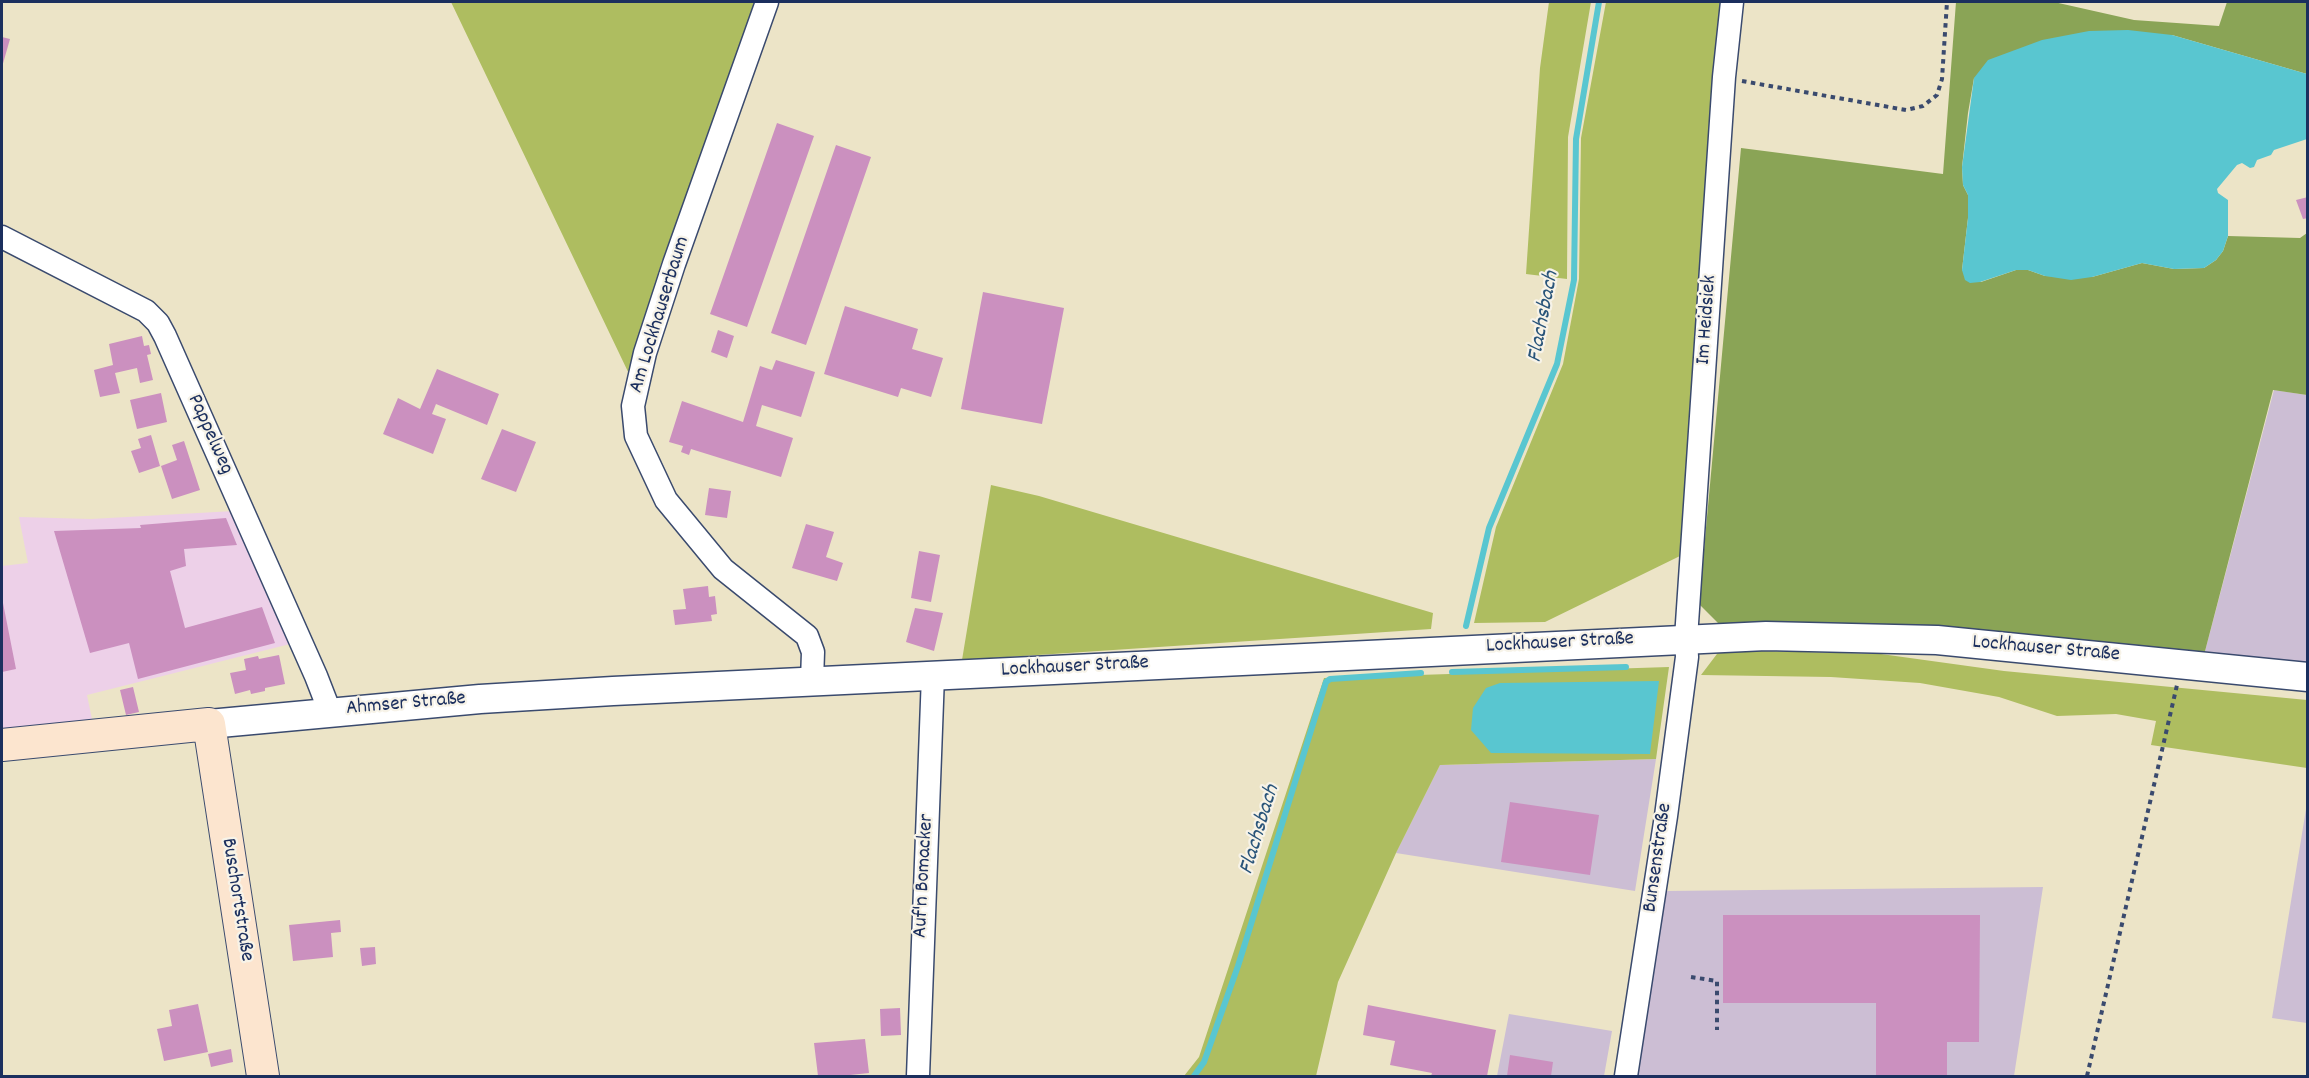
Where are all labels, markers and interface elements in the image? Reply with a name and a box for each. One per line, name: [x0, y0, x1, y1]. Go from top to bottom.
street label: Am Lockhauserbaum: [625, 234, 697, 396]
water label: Flachsbach: [1523, 269, 1567, 365]
street label: Im Heidsiek: [1692, 274, 1724, 366]
street label: Pappelweg: [180, 391, 238, 479]
street label: Lockhauser Straße: [1485, 628, 1635, 660]
street label: Lockhauser Straße: [1971, 631, 2121, 669]
street label: Lockhauser Straße: [1000, 652, 1150, 684]
street label: Ahmser Straße: [345, 687, 467, 723]
water label: Flachsbach: [1235, 782, 1287, 878]
street label: Bunsenstraße: [1639, 802, 1679, 914]
street label: Auf'n Bomacker: [909, 813, 941, 939]
street label: Buschortstraße: [214, 837, 258, 963]

